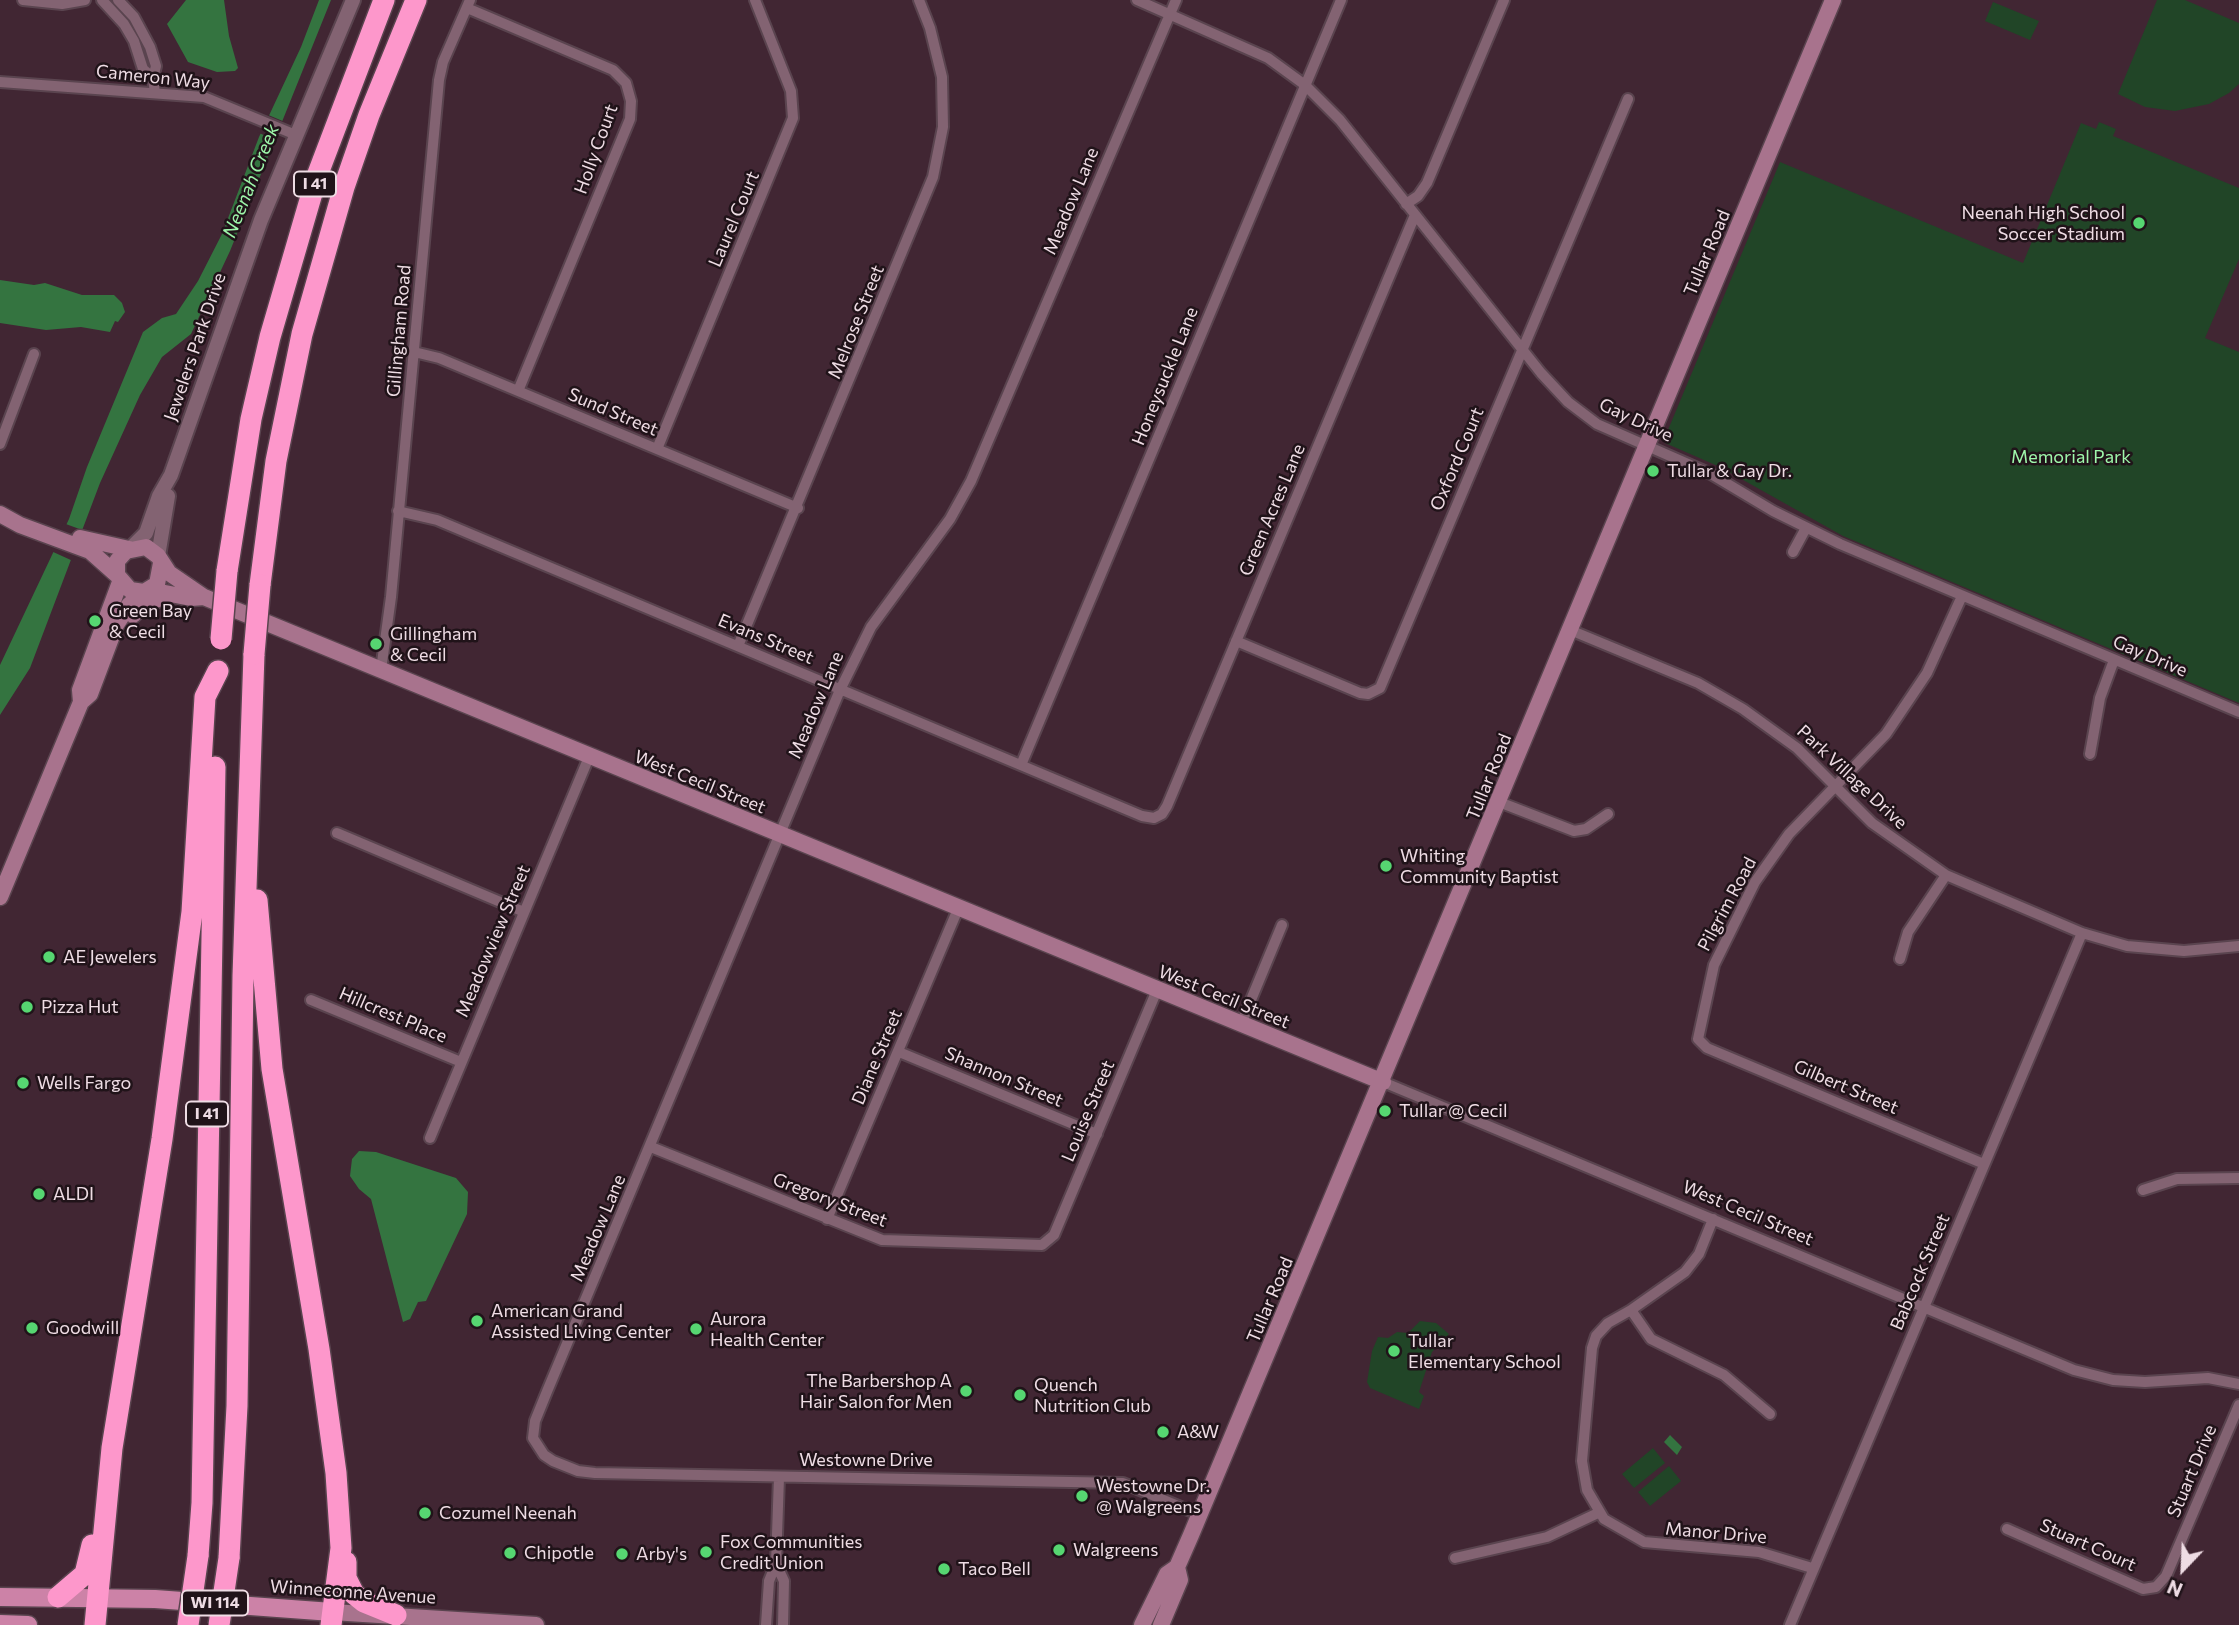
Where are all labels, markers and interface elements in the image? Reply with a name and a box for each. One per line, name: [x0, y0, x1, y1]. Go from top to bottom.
street label: Cameron Way: [95, 60, 211, 94]
street label: Holly Court: [570, 101, 622, 197]
water label: Neenah Creek: [218, 121, 284, 241]
street label: Meadow Lane: [1039, 144, 1103, 258]
street label: Laurel Court: [704, 168, 764, 270]
road number: I 41: [294, 172, 336, 196]
place label: Neenah High School Soccer Stadium: [1961, 202, 2125, 244]
street label: Tullar Road: [1679, 207, 1735, 299]
marker: Neenah High School Soccer Stadium: [2131, 215, 2147, 231]
street label: Melrose Street: [823, 262, 889, 382]
street label: Gillingham Road: [382, 264, 416, 398]
street label: Jewelers Park Drive: [160, 270, 230, 424]
street label: Honeysuckle Lane: [1127, 304, 1203, 448]
street label: Sund Street: [565, 383, 661, 441]
street label: Gay Drive: [1596, 394, 1676, 446]
street label: Oxford Court: [1426, 404, 1488, 514]
street label: Green Acres Lane: [1234, 441, 1310, 579]
park label: Memorial Park: [2011, 446, 2131, 468]
place label: Tullar & Gay Dr.: [1667, 460, 1792, 482]
marker: Tullar & Gay Dr.: [1645, 463, 1661, 479]
place label: Green Bay & Cecil: [109, 600, 192, 642]
street label: Evans Street: [715, 609, 817, 669]
marker: Green Bay & Cecil: [87, 613, 103, 629]
place label: Gillingham & Cecil: [390, 623, 477, 666]
street label: Gay Drive: [2110, 631, 2190, 681]
marker: Gillingham & Cecil: [368, 636, 384, 652]
street label: Meadow Lane: [784, 648, 848, 762]
street label: Park Village Drive: [1792, 720, 1912, 834]
street label: Tullar Road: [1462, 731, 1516, 823]
street label: West Cecil Street: [631, 746, 769, 818]
place label: Whiting Community Baptist: [1400, 845, 1559, 888]
street label: Pilgrim Road: [1693, 853, 1761, 955]
marker: Whiting Community Baptist: [1378, 858, 1394, 874]
street label: Meadowview Street: [451, 862, 535, 1020]
place label: AE Jewelers: [63, 946, 157, 968]
marker: AE Jewelers: [41, 949, 57, 965]
street label: West Cecil Street: [1155, 961, 1293, 1033]
street label: Hillcrest Place: [336, 983, 450, 1047]
place label: Pizza Hut: [41, 996, 119, 1018]
marker: Pizza Hut: [19, 999, 35, 1015]
street label: Diane Street: [847, 1006, 907, 1108]
street label: Shannon Street: [942, 1042, 1066, 1112]
street label: Gilbert Street: [1790, 1055, 1902, 1119]
street label: Louise Street: [1057, 1057, 1119, 1165]
place label: Wells Fargo: [37, 1072, 131, 1094]
marker: Wells Fargo: [15, 1075, 31, 1091]
place label: Tullar @ Cecil: [1399, 1100, 1508, 1122]
road number: I 41: [186, 1102, 228, 1126]
marker: Tullar @ Cecil: [1377, 1103, 1393, 1119]
street label: Gregory Street: [770, 1168, 890, 1232]
street label: Meadow Lane: [566, 1171, 630, 1285]
street label: West Cecil Street: [1679, 1176, 1817, 1250]
place label: ALDI: [53, 1183, 94, 1205]
marker: ALDI: [31, 1186, 47, 1202]
street label: Babcock Street: [1886, 1211, 1954, 1333]
street label: Tullar Road: [1242, 1254, 1298, 1346]
place label: American Grand Assisted Living Center: [491, 1300, 672, 1342]
place label: Aurora Health Center: [710, 1308, 824, 1350]
marker: American Grand Assisted Living Center: [469, 1313, 485, 1329]
place label: Goodwill: [46, 1317, 119, 1339]
marker: Goodwill: [24, 1320, 40, 1336]
marker: Aurora Health Center: [688, 1321, 704, 1337]
place label: Tullar Elementary School: [1408, 1330, 1561, 1372]
marker: Tullar Elementary School: [1386, 1343, 1402, 1359]
place label: The Barbershop A Hair Salon for Men: [800, 1370, 952, 1412]
place label: Quench Nutrition Club: [1034, 1374, 1151, 1416]
marker: The Barbershop A Hair Salon for Men: [958, 1383, 974, 1399]
marker: Quench Nutrition Club: [1012, 1387, 1028, 1403]
place label: A&W: [1177, 1421, 1219, 1443]
street label: Stuart Drive: [2163, 1421, 2221, 1521]
marker: A&W: [1155, 1424, 1171, 1440]
street label: Westowne Drive: [799, 1449, 933, 1471]
place label: Westowne Dr. @ Walgreens: [1096, 1475, 1210, 1518]
marker: Westowne Dr. @ Walgreens: [1074, 1488, 1090, 1504]
place label: Cozumel Neenah: [439, 1502, 577, 1524]
marker: Cozumel Neenah: [417, 1505, 433, 1521]
street label: Stuart Court: [2037, 1514, 2139, 1576]
street label: Manor Drive: [1664, 1518, 1768, 1548]
place label: Fox Communities Credit Union: [720, 1531, 862, 1574]
north arrow: [2148, 1534, 2218, 1604]
place label: Walgreens: [1073, 1539, 1159, 1561]
place label: Chipotle: [524, 1542, 594, 1564]
marker: Walgreens: [1051, 1542, 1067, 1558]
place label: Arby's: [636, 1543, 687, 1565]
marker: Fox Communities Credit Union: [698, 1544, 714, 1560]
marker: Chipotle: [502, 1545, 518, 1561]
marker: Arby's: [614, 1546, 630, 1562]
place label: Taco Bell: [958, 1558, 1031, 1580]
marker: Taco Bell: [936, 1561, 952, 1577]
street label: Winneconne Avenue: [269, 1575, 437, 1609]
text: N: [2164, 1575, 2186, 1602]
road number: WI 114: [182, 1590, 248, 1616]

